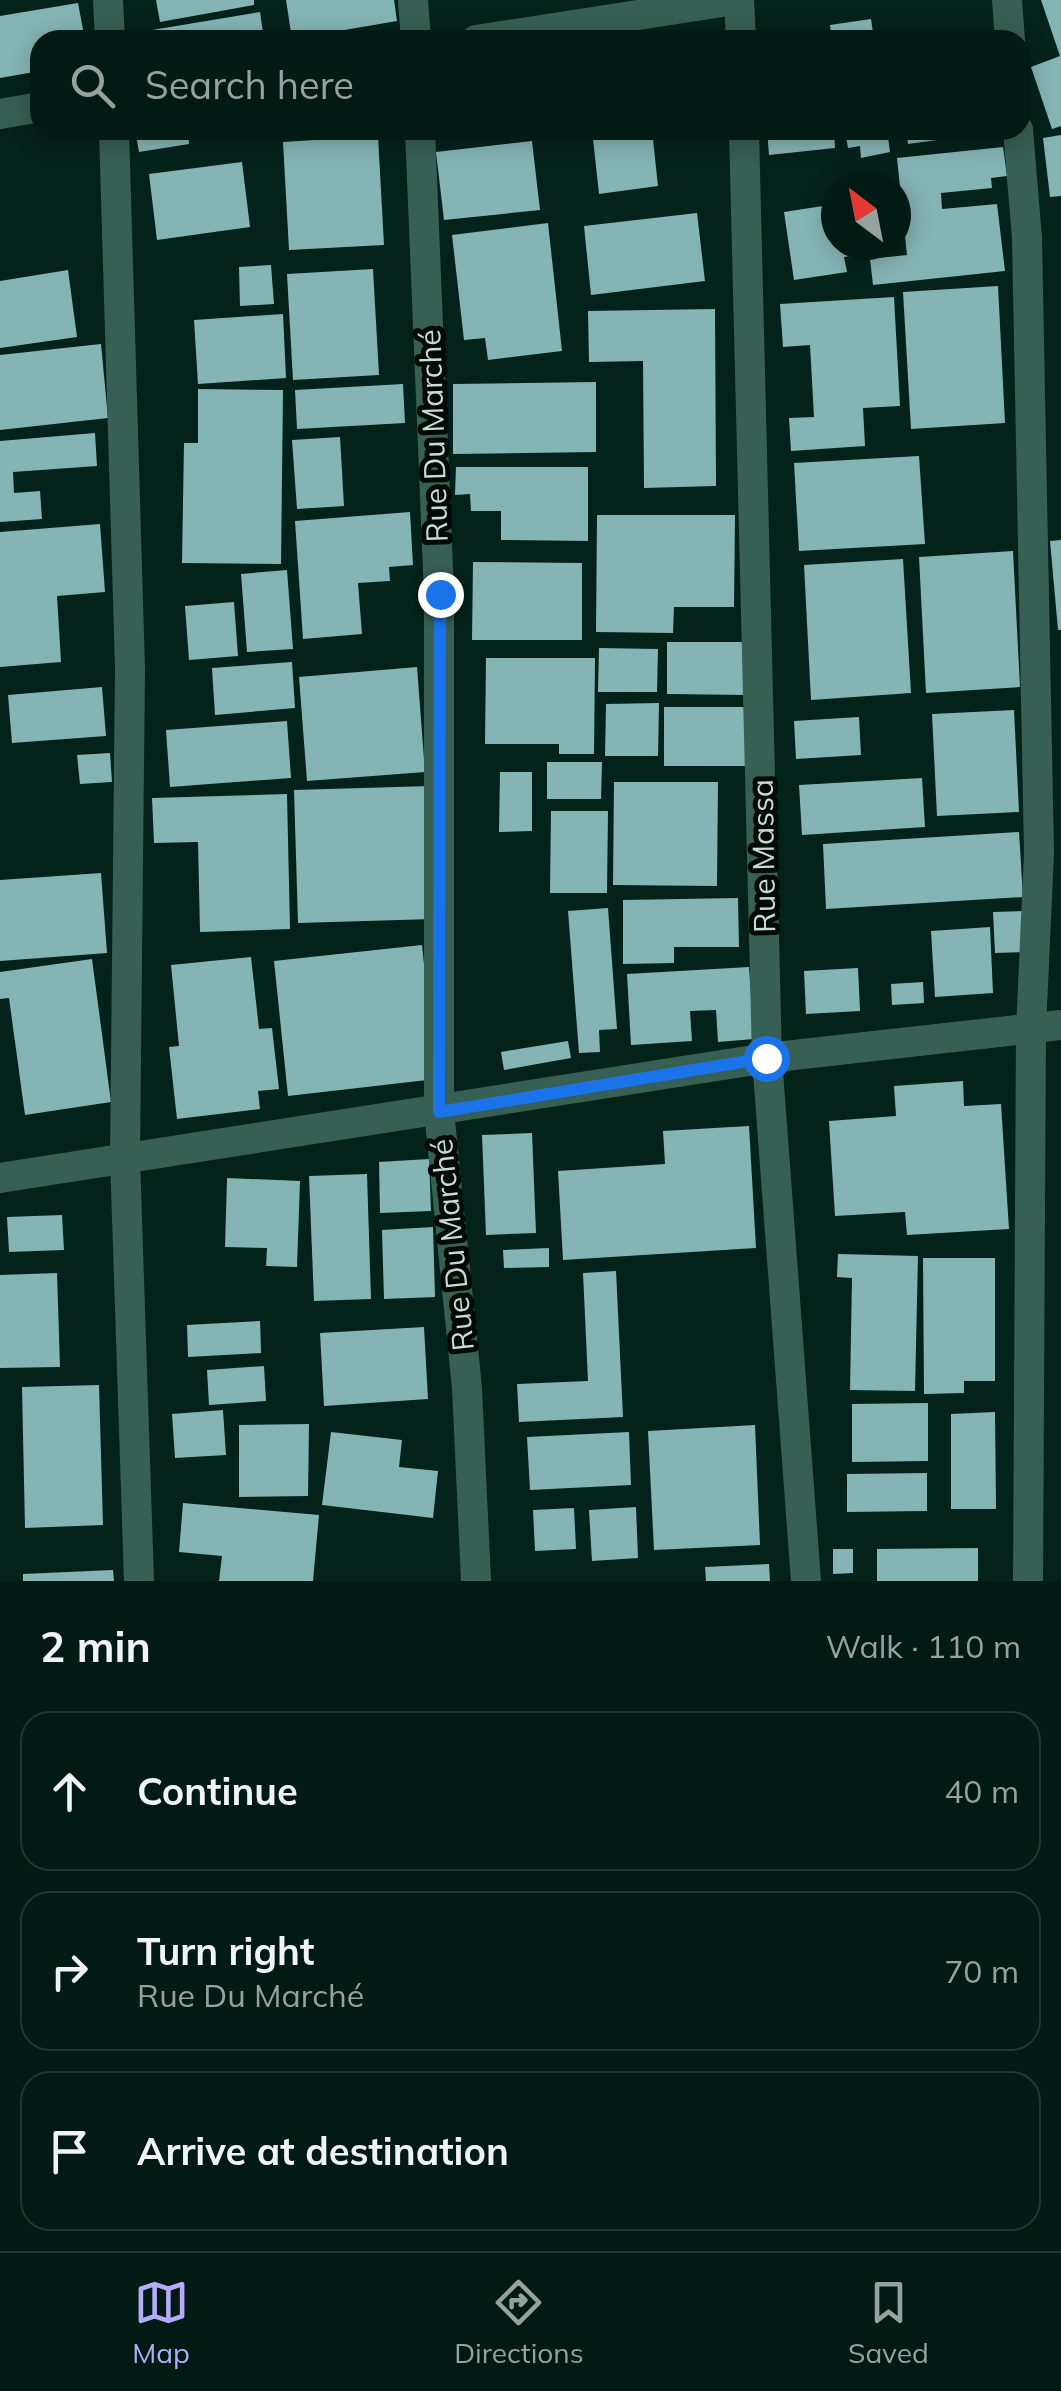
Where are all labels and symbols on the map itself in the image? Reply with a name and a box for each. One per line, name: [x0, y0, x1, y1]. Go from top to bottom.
north arrow: [821, 170, 911, 260]
street label: Rue Du Marché: [410, 329, 456, 543]
route end: [418, 572, 464, 618]
street label: Rue Massa: [743, 779, 783, 933]
route start: [744, 1036, 790, 1082]
street label: Rue Du Marché: [422, 1137, 482, 1353]

